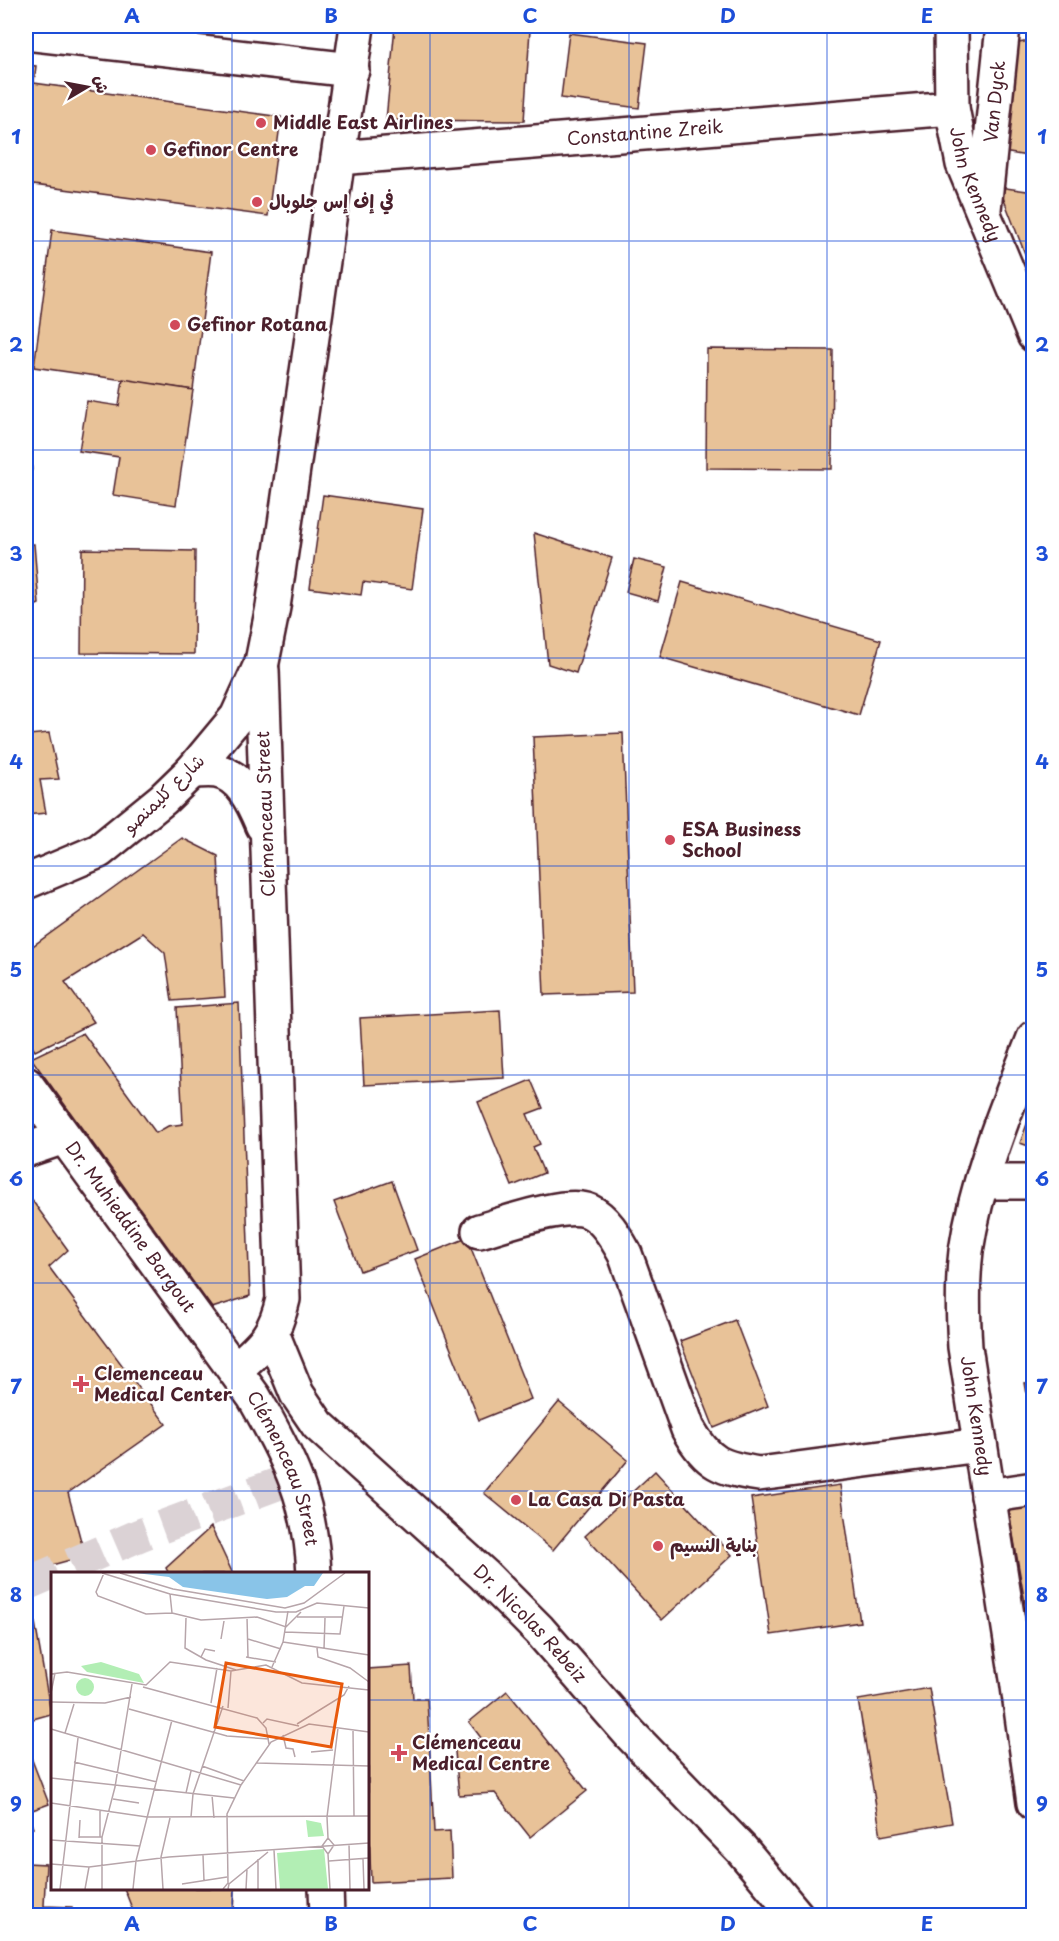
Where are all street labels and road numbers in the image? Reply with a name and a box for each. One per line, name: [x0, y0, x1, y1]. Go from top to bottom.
street label: Van Dyck: [976, 59, 1011, 144]
street label: Constantine Zreik: [566, 112, 724, 151]
street label: John Kennedy: [944, 124, 1009, 246]
street label: Clémenceau Street: [248, 731, 281, 897]
street label: شارع كليمنصو: [115, 747, 210, 840]
street label: Dr. Muhieddine Bargout: [60, 1135, 203, 1317]
street label: John Kennedy: [955, 1354, 1000, 1478]
street label: Clémenceau Street: [241, 1385, 327, 1547]
street label: Dr. Nicolas Rebeiz: [468, 1557, 594, 1688]

